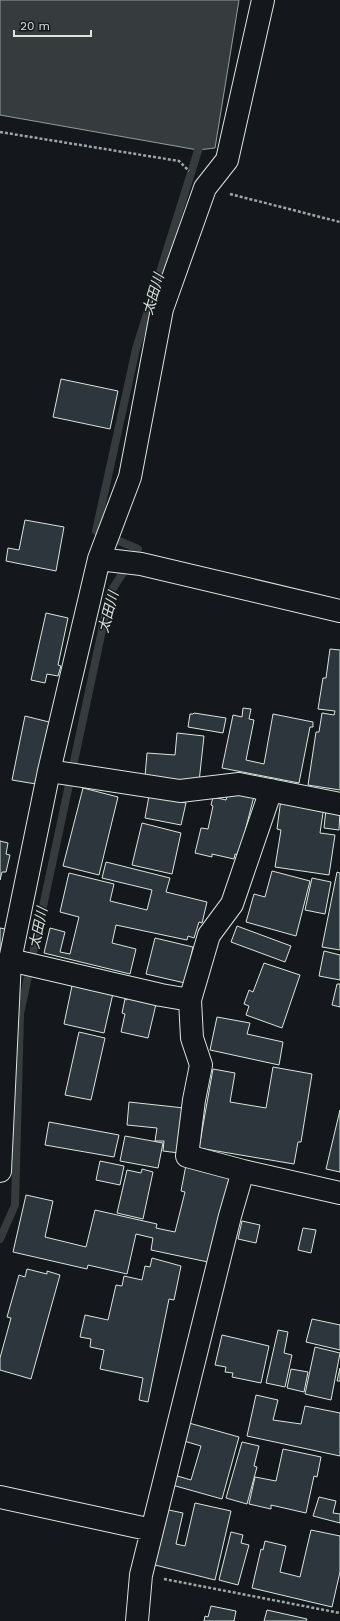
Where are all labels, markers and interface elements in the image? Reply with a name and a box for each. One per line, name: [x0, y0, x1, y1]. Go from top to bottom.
scale bar: [14, 12, 91, 38]
text: 20 m: [20, 19, 50, 33]
water label: 太田川: [139, 270, 167, 316]
water label: 太田川: [95, 588, 122, 634]
water label: 太田川: [26, 904, 51, 950]

